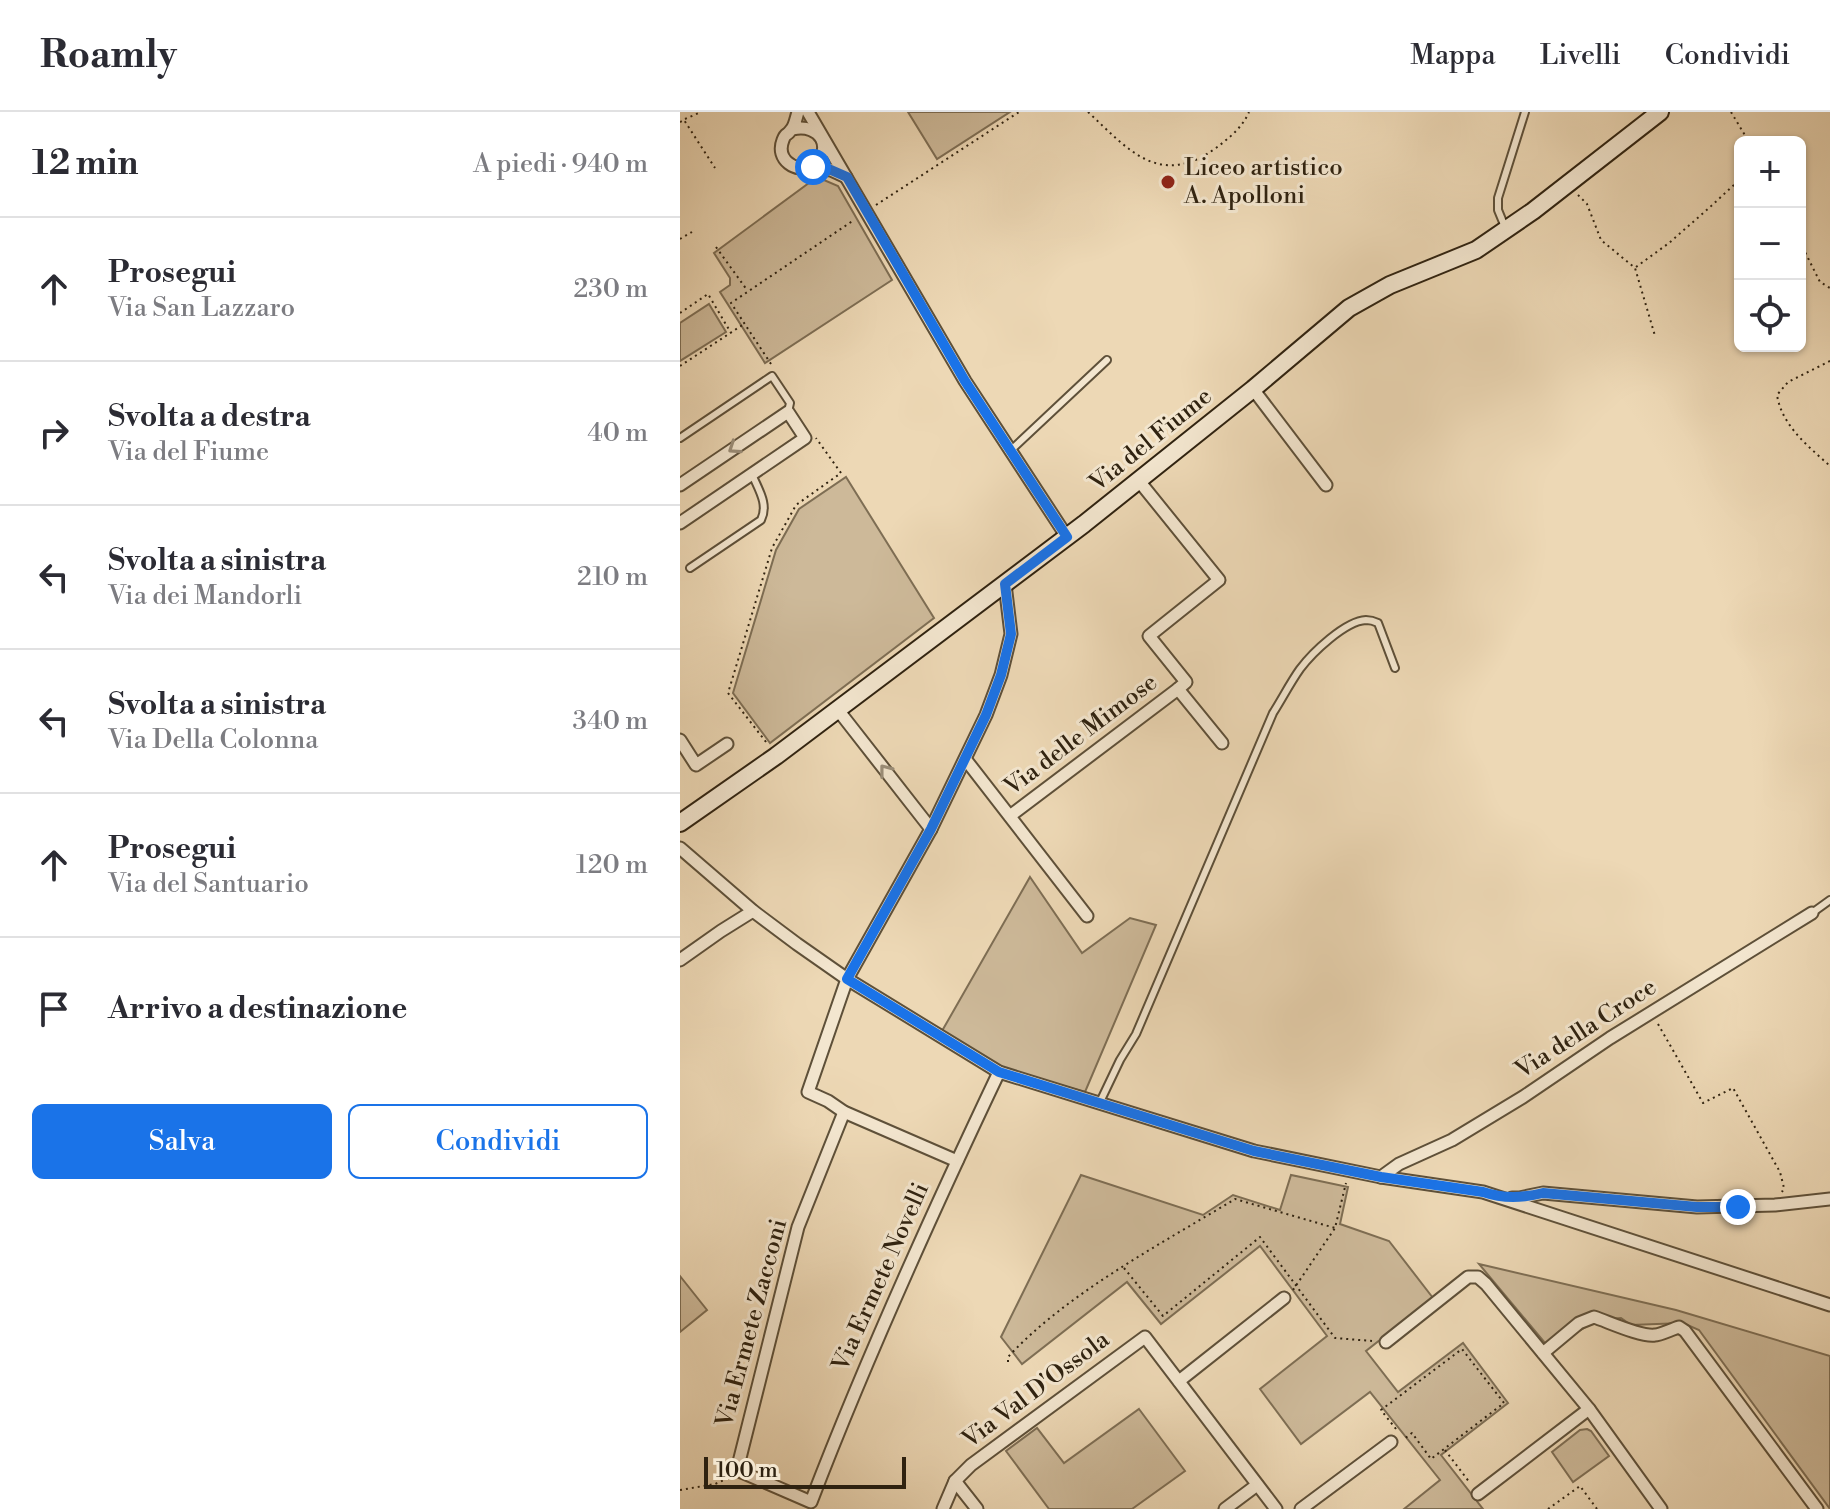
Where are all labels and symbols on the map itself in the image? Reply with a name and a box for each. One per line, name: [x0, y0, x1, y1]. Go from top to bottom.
route start: [795, 149, 831, 185]
place label: Liceo artistico A. Apolloni: [1183, 153, 1343, 211]
marker: Liceo artistico A. Apolloni: [1159, 173, 1177, 191]
street label: Via del Fiume: [1083, 382, 1218, 499]
one-way arrow: [728, 438, 742, 453]
street label: Via delle Mimose: [998, 668, 1164, 803]
one-way arrow: [880, 764, 894, 779]
street label: Via della Croce: [1509, 972, 1662, 1086]
street label: Via Ermete Novelli: [826, 1178, 936, 1377]
route end: [1720, 1189, 1756, 1225]
street label: Via Ermete Zacconi: [709, 1215, 794, 1431]
street label: Via Val D'Ossola: [956, 1324, 1116, 1456]
scale bar: [704, 1453, 906, 1489]

